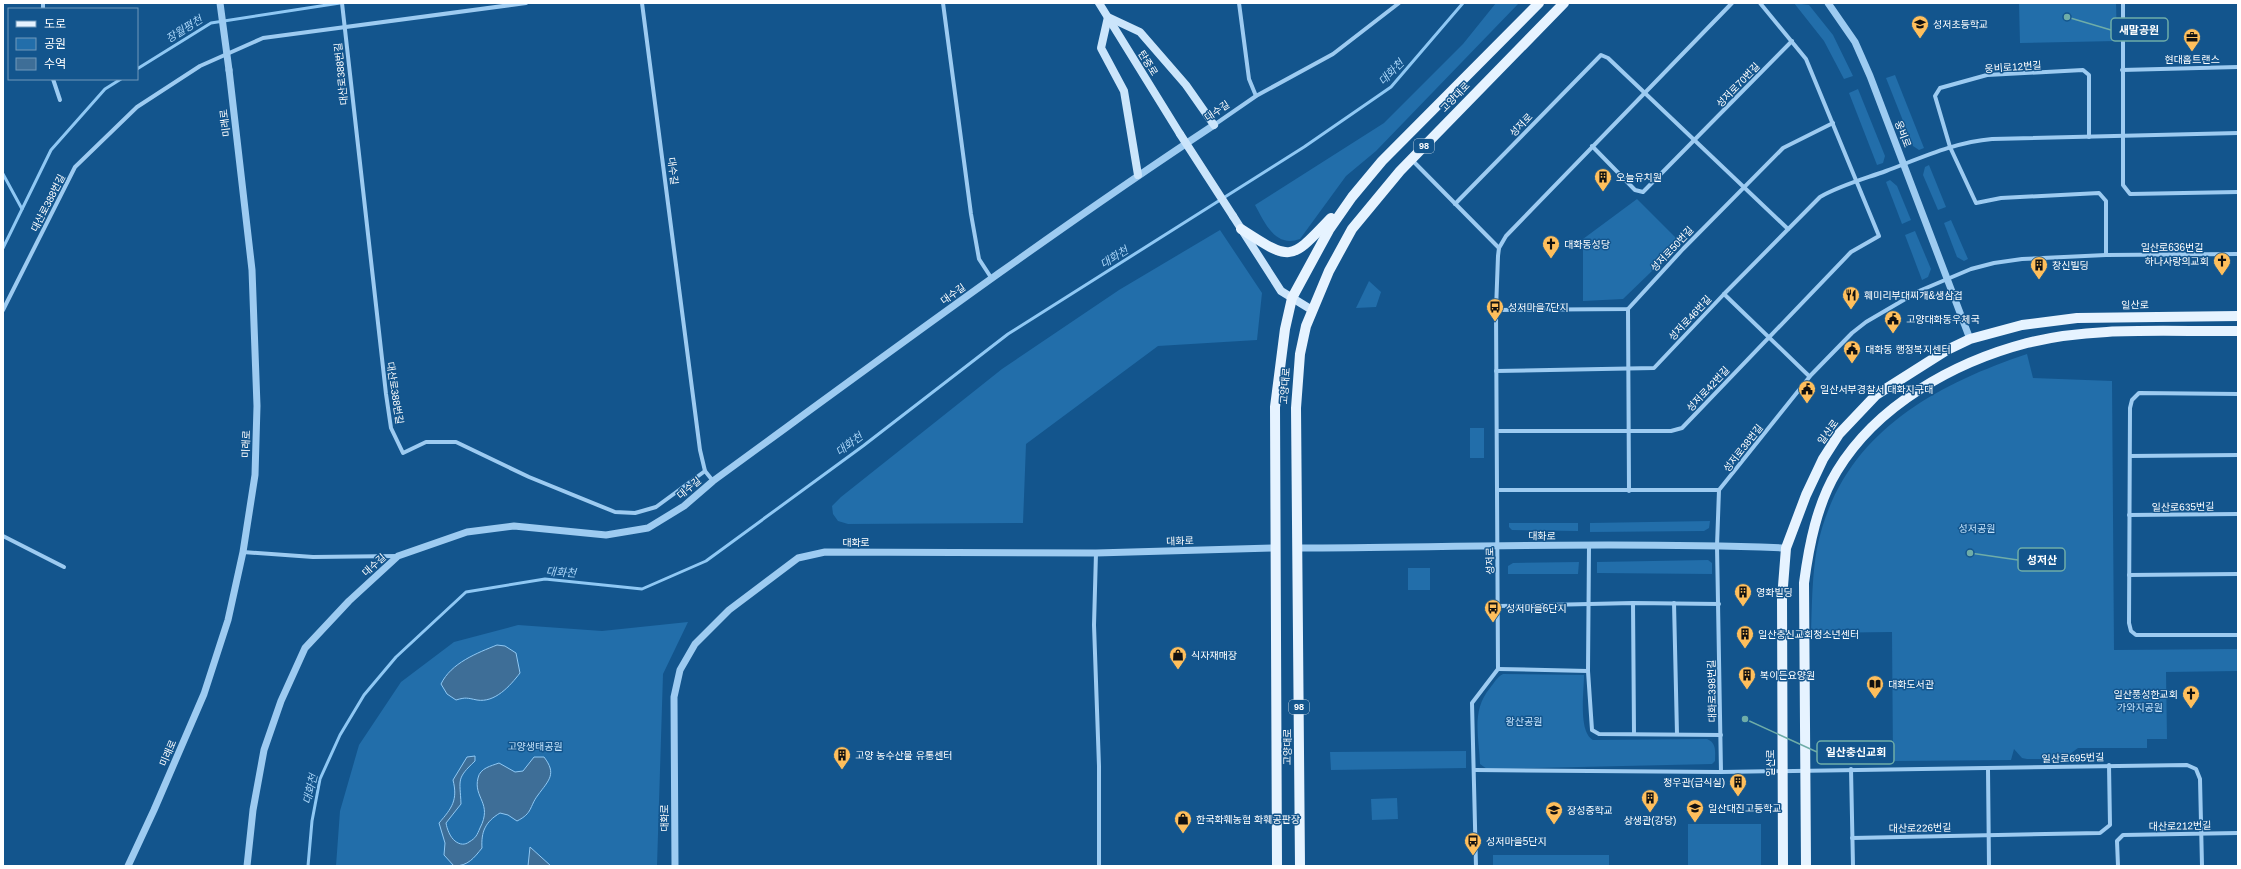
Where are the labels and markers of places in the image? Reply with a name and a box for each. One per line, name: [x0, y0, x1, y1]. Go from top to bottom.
school or university icon: 성저초등학교: [1910, 14, 1930, 39]
callout: 새말공원: [2111, 18, 2168, 41]
place label: 성저초등학교: [1933, 19, 1988, 30]
office icon: 현대홈트랜스: [2182, 27, 2202, 52]
place label: 현대홈트랜스: [2164, 54, 2220, 65]
building icon: 오늘유치원: [1593, 167, 1613, 192]
place label: 오늘유치원: [1616, 172, 1662, 183]
church icon: 대화동성당: [1541, 234, 1561, 259]
place label: 대화동성당: [1564, 239, 1610, 250]
church icon: 하나사랑의교회: [2212, 251, 2232, 276]
building icon: 창신빌딩: [2029, 255, 2049, 280]
place label: 하나사랑의교회: [2145, 256, 2209, 267]
place label: 창신빌딩: [2052, 260, 2089, 271]
restaurant icon: 훼미리부대찌개&생삼겹: [1841, 285, 1861, 310]
place label: 훼미리부대찌개&생삼겹: [1864, 290, 1963, 301]
bus stop icon: 성저마을7단지: [1485, 297, 1505, 322]
place label: 성저마을7단지: [1508, 302, 1569, 313]
public building icon: 고양대화동우체국: [1883, 309, 1903, 334]
place label: 고양대화동우체국: [1906, 314, 1980, 325]
public building icon: 대화동 행정복지센터: [1842, 339, 1862, 364]
place label: 대화동 행정복지센터: [1865, 344, 1951, 355]
public building icon: 일산서부경찰서 대화지구대: [1797, 379, 1817, 404]
place label: 일산서부경찰서 대화지구대: [1820, 384, 1933, 395]
callout: 성저산: [2018, 548, 2065, 571]
building icon: 영화빌딩: [1733, 582, 1753, 607]
place label: 영화빌딩: [1756, 587, 1793, 598]
bus stop icon: 성저마을6단지: [1483, 598, 1503, 623]
place label: 성저마을6단지: [1506, 603, 1567, 614]
building icon: 일산충신교회청소년센터: [1735, 624, 1755, 649]
place label: 일산충신교회청소년센터: [1758, 629, 1859, 640]
shop icon: 식자재매장: [1168, 645, 1188, 670]
place label: 식자재매장: [1191, 650, 1237, 661]
building icon: 복이든요양원: [1737, 665, 1757, 690]
place label: 복이든요양원: [1760, 670, 1815, 681]
library icon: 대화도서관: [1865, 674, 1885, 699]
place label: 대화도서관: [1888, 679, 1935, 690]
church icon: 일산풍성한교회: [2181, 684, 2201, 709]
place label: 일산풍성한교회: [2114, 689, 2178, 700]
callout: 일산충신교회: [1817, 741, 1894, 764]
building icon: 고양 농수산물 유통센터: [832, 745, 852, 770]
place label: 고양 농수산물 유통센터: [855, 750, 953, 761]
building icon: 청우관(급식실): [1728, 772, 1748, 797]
place label: 청우관(급식실): [1663, 777, 1725, 788]
building icon: 상생관(강당): [1640, 788, 1660, 813]
school or university icon: 일산대진고등학교: [1685, 798, 1705, 823]
school or university icon: 장성중학교: [1544, 800, 1564, 825]
place label: 일산대진고등학교: [1708, 803, 1782, 814]
place label: 장성중학교: [1567, 805, 1613, 816]
shop icon: 한국화훼농협 화훼공판장: [1173, 809, 1193, 834]
place label: 한국화훼농협 화훼공판장: [1196, 814, 1300, 825]
place label: 상생관(강당): [1624, 815, 1676, 826]
bus stop icon: 성저마을5단지: [1463, 831, 1483, 856]
place label: 성저마을5단지: [1486, 836, 1547, 847]

